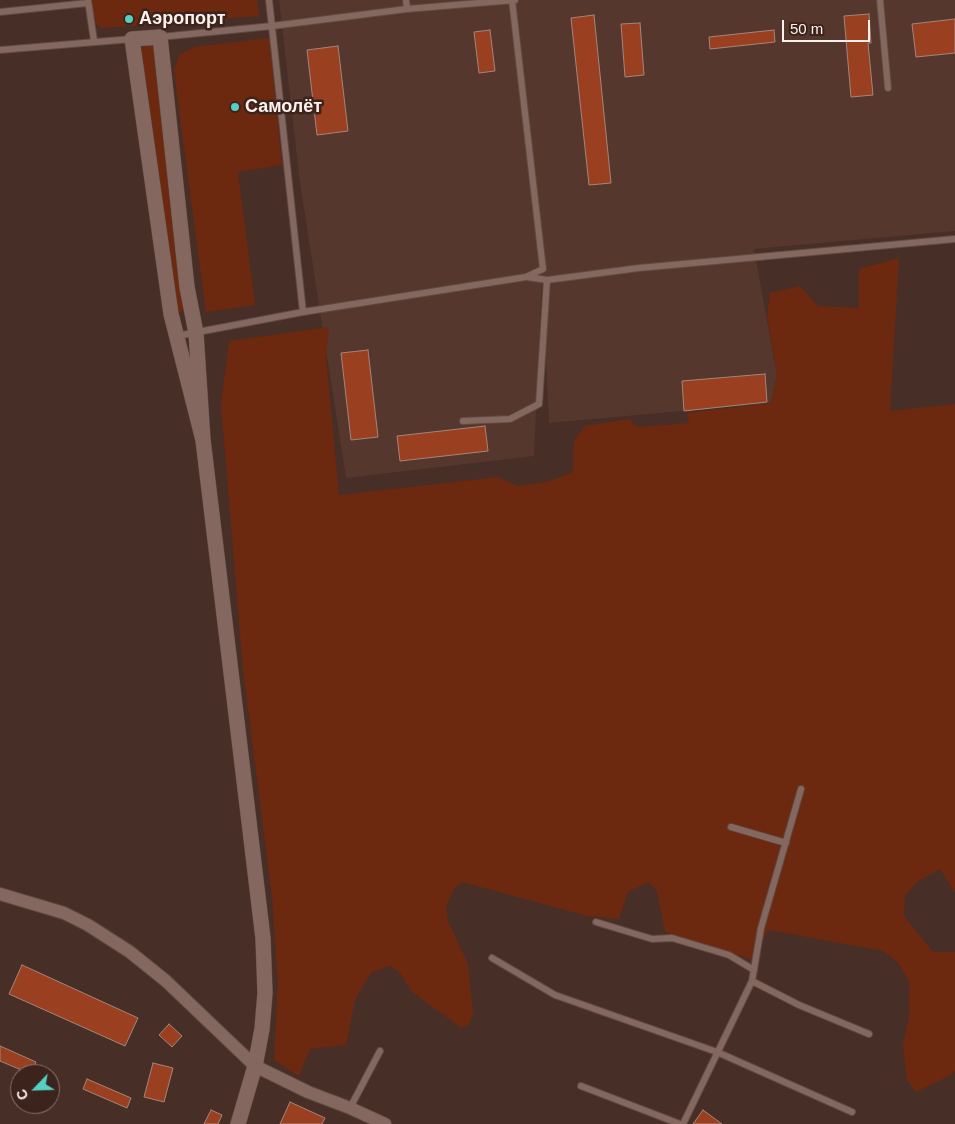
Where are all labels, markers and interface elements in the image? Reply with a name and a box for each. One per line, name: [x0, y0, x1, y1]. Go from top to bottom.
place label: Аэропорт: [139, 8, 226, 30]
scale bar: [785, 10, 872, 42]
marker: Аэропорт: [123, 13, 135, 25]
text: 50 m: [790, 20, 823, 37]
place label: Самолёт: [245, 96, 322, 118]
marker: Самолёт: [229, 101, 241, 113]
north arrow: [10, 1064, 60, 1114]
text: С: [13, 1087, 32, 1103]

